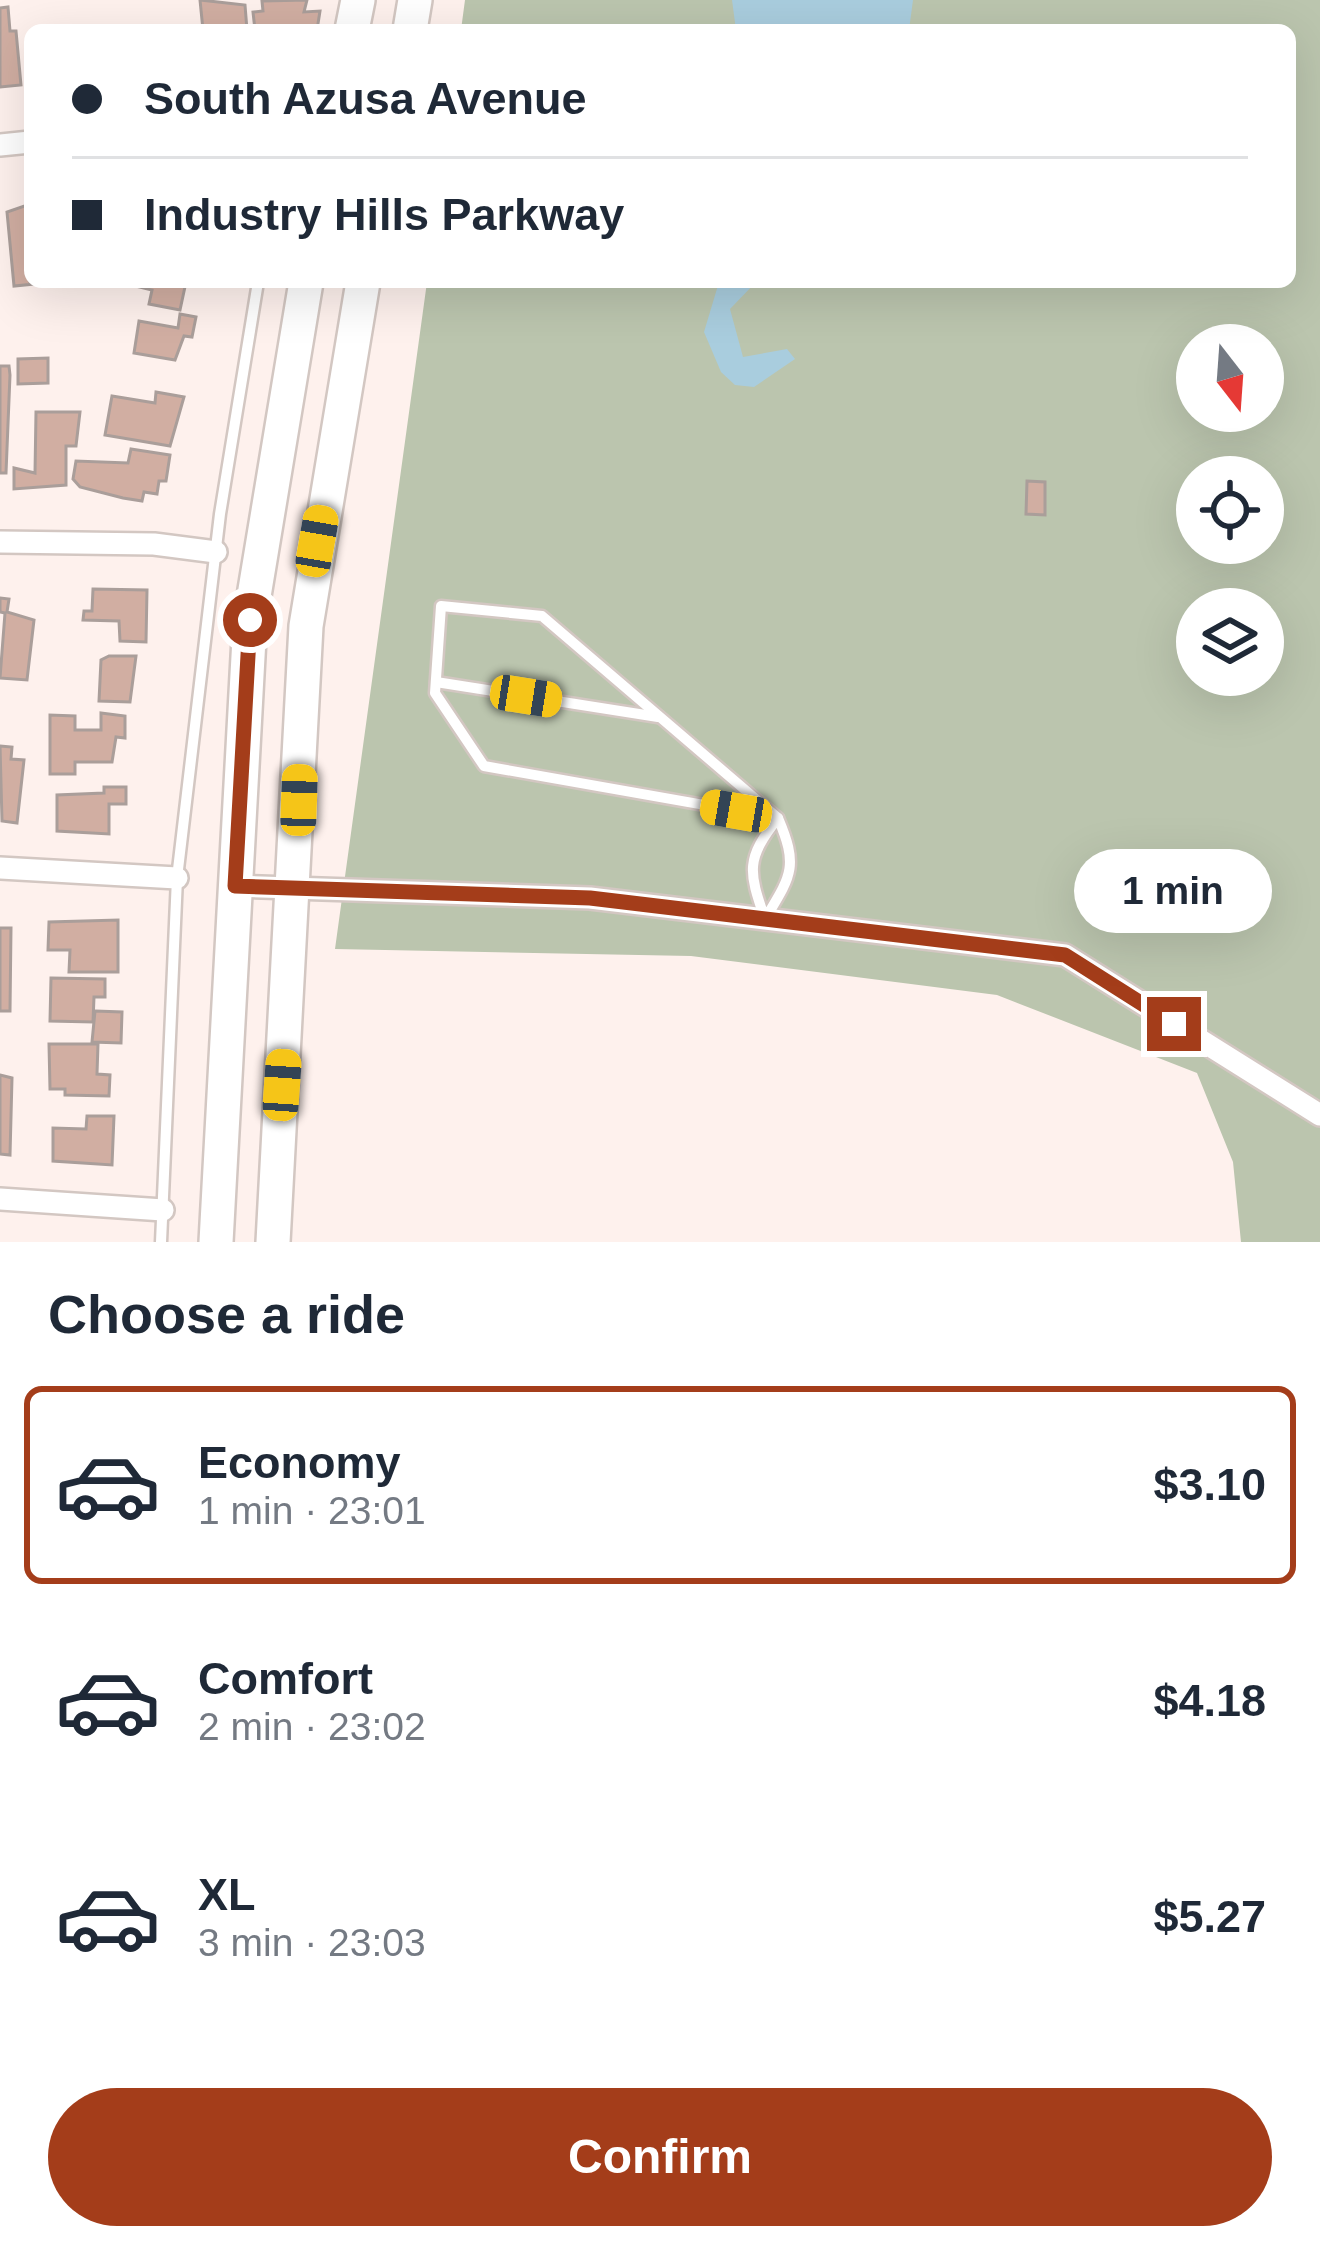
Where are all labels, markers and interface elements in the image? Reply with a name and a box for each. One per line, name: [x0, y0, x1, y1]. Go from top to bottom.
text: South Azusa Avenue: [144, 73, 587, 124]
text: Industry Hills Parkway: [144, 189, 624, 240]
north arrow: [1176, 324, 1284, 432]
map controls: [1176, 324, 1284, 696]
button: locate: [1176, 456, 1284, 564]
car: [293, 502, 341, 580]
button: layers: [1176, 588, 1284, 696]
route start: [223, 593, 277, 647]
car: [488, 673, 564, 719]
car: [280, 763, 318, 837]
car: [697, 787, 775, 835]
callout: 1 min: [1075, 850, 1273, 934]
text: 1 min: [1122, 869, 1224, 912]
route end: [1147, 997, 1201, 1051]
car: [262, 1048, 302, 1122]
text: Choose a ride: [48, 1284, 405, 1344]
icon: car: [54, 1431, 162, 1539]
text: Economy: [198, 1437, 401, 1488]
text: $3.10: [1153, 1459, 1266, 1510]
text: 1 min · 23:01: [198, 1489, 426, 1532]
icon: car: [54, 1647, 162, 1755]
text: Comfort: [198, 1653, 373, 1704]
text: $4.18: [1153, 1675, 1266, 1726]
text: 2 min · 23:02: [198, 1705, 426, 1748]
icon: car: [54, 1863, 162, 1971]
text: XL: [198, 1869, 256, 1920]
text: $5.27: [1153, 1891, 1266, 1942]
text: 3 min · 23:03: [198, 1921, 426, 1964]
button: Confirm: [48, 2088, 1272, 2226]

